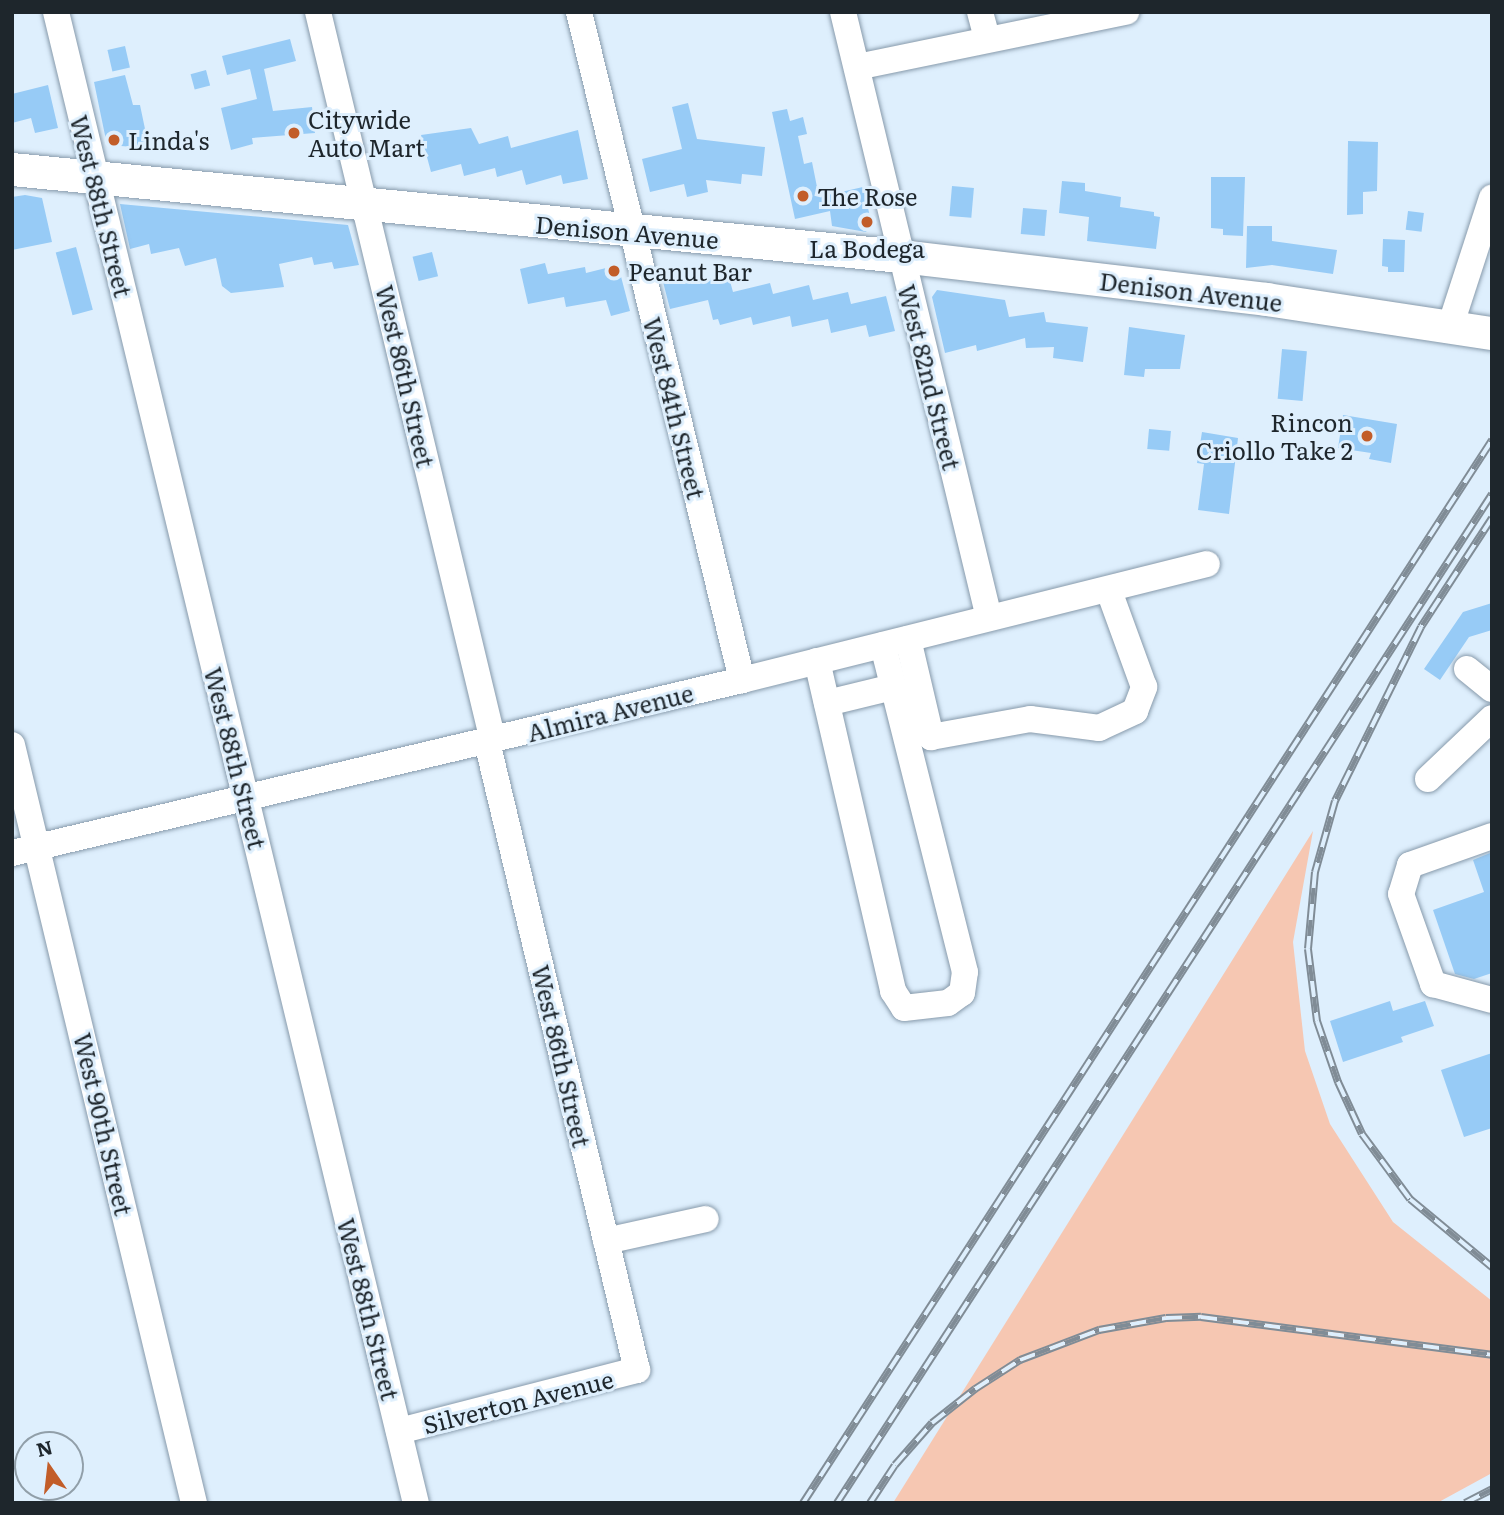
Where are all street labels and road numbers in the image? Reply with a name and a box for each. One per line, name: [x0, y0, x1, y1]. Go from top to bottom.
street label: West 88th Street: [65, 112, 139, 300]
street label: Denison Avenue: [534, 209, 720, 253]
street label: Denison Avenue: [1098, 265, 1284, 317]
street label: West 82nd Street: [893, 281, 967, 473]
street label: West 86th Street: [371, 282, 441, 470]
street label: West 84th Street: [638, 314, 712, 502]
street label: West 88th Street: [199, 664, 273, 852]
street label: Almira Avenue: [524, 677, 696, 747]
street label: West 86th Street: [527, 962, 597, 1150]
street label: West 90th Street: [69, 1030, 139, 1218]
street label: West 88th Street: [332, 1215, 406, 1403]
street label: Silverton Avenue: [420, 1363, 616, 1439]

